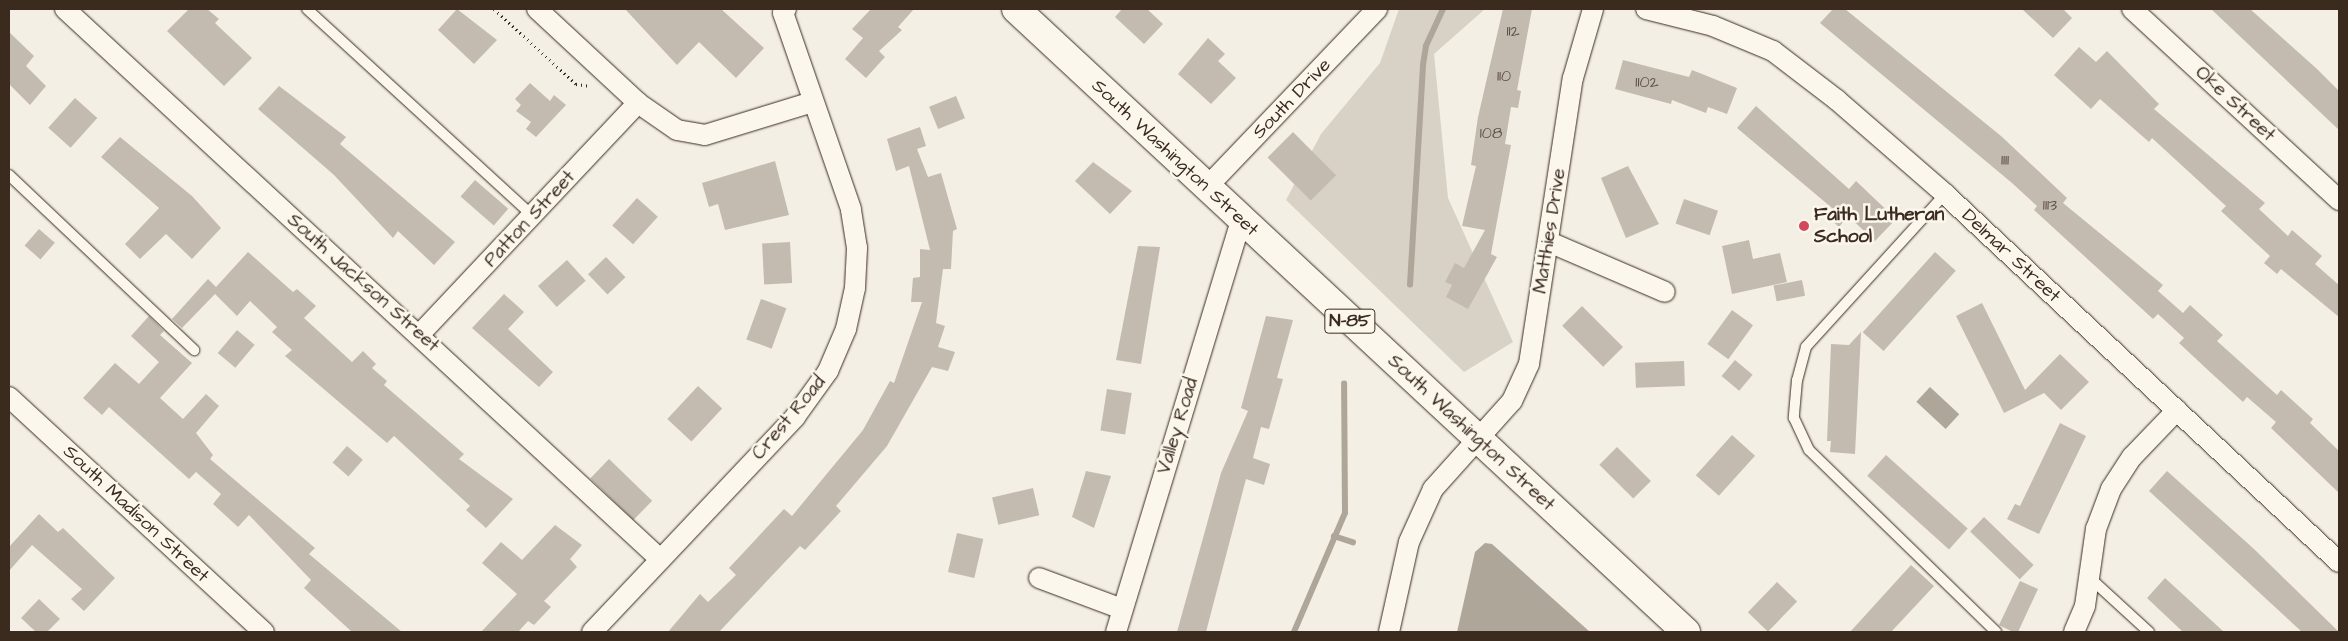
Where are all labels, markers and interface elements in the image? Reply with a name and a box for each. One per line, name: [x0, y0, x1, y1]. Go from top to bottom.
house number: 112: [1506, 21, 1520, 41]
street label: South Drive: [1248, 54, 1336, 144]
street label: Oke Street: [2190, 61, 2280, 147]
house number: 110: [1497, 66, 1511, 86]
house number: 1102: [1635, 72, 1659, 92]
street label: South Washington Street: [1087, 75, 1263, 241]
house number: 108: [1480, 123, 1502, 143]
house number: 1111: [2001, 150, 2009, 170]
street label: Patton Street: [480, 166, 580, 272]
street label: Matthies Drive: [1529, 167, 1571, 295]
house number: 1113: [2043, 195, 2057, 215]
place label: Faith Lutheran School: [1814, 204, 1944, 248]
street label: Delmar Street: [1957, 204, 2065, 308]
street label: South Jackson Street: [282, 209, 444, 357]
marker: Faith Lutheran School: [1798, 220, 1810, 232]
road number: N-85: [1324, 306, 1376, 336]
street label: South Washington Street: [1383, 350, 1559, 516]
street label: Crest Road: [747, 371, 831, 465]
street label: Valley Road: [1153, 375, 1203, 477]
street label: South Madison Street: [58, 440, 214, 588]

